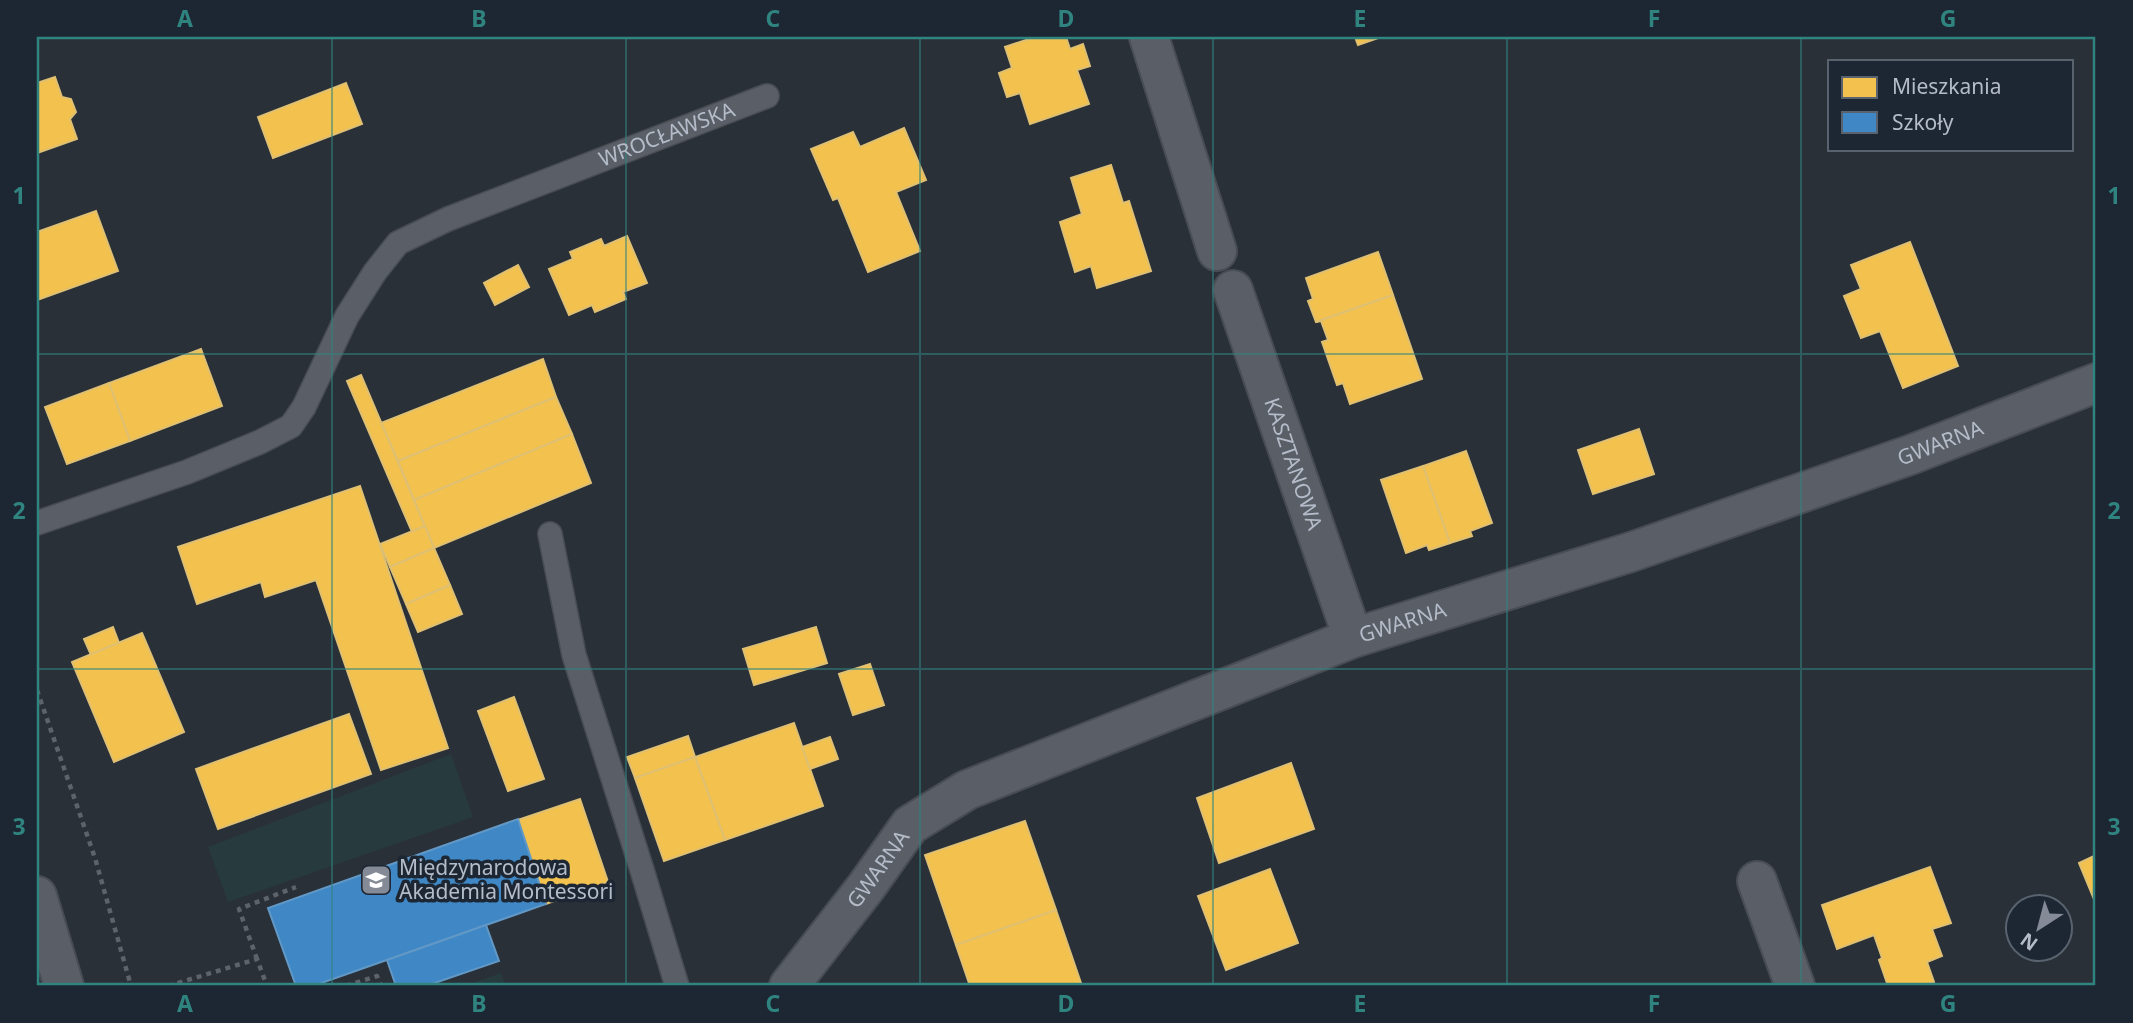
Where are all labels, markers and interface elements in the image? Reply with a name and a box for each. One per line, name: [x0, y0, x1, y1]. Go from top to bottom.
text: A: [177, 2, 193, 34]
text: B: [471, 2, 487, 34]
text: C: [766, 2, 781, 34]
text: D: [1058, 2, 1074, 34]
text: E: [1354, 2, 1366, 34]
text: F: [1648, 2, 1660, 34]
text: G: [1940, 2, 1956, 34]
legend: [1828, 60, 2074, 150]
text: Mieszkania: [1892, 72, 2001, 100]
street label: WROCŁAWSKA: [594, 95, 739, 173]
text: Szkoły: [1892, 108, 1954, 136]
text: 1: [12, 179, 26, 211]
text: 1: [2107, 179, 2121, 211]
street label: KASZTANOWA: [1258, 394, 1330, 534]
street label: GWARNA: [1893, 413, 1987, 471]
text: 2: [12, 494, 26, 526]
text: 2: [2107, 494, 2121, 526]
street label: GWARNA: [1355, 595, 1450, 648]
text: 3: [12, 810, 26, 842]
text: 3: [2107, 810, 2121, 842]
street label: GWARNA: [840, 824, 915, 913]
place label: Międzynarodowa Akademia Montessori: [399, 853, 614, 905]
school or university icon: Międzynarodowa Akademia Montessori: [359, 863, 393, 897]
north arrow: [2004, 894, 2074, 964]
text: N: [2015, 927, 2043, 957]
text: A: [177, 987, 193, 1019]
text: B: [471, 987, 487, 1019]
text: C: [766, 987, 781, 1019]
text: D: [1058, 987, 1074, 1019]
text: E: [1354, 987, 1366, 1019]
text: F: [1648, 987, 1660, 1019]
text: G: [1940, 987, 1956, 1019]

